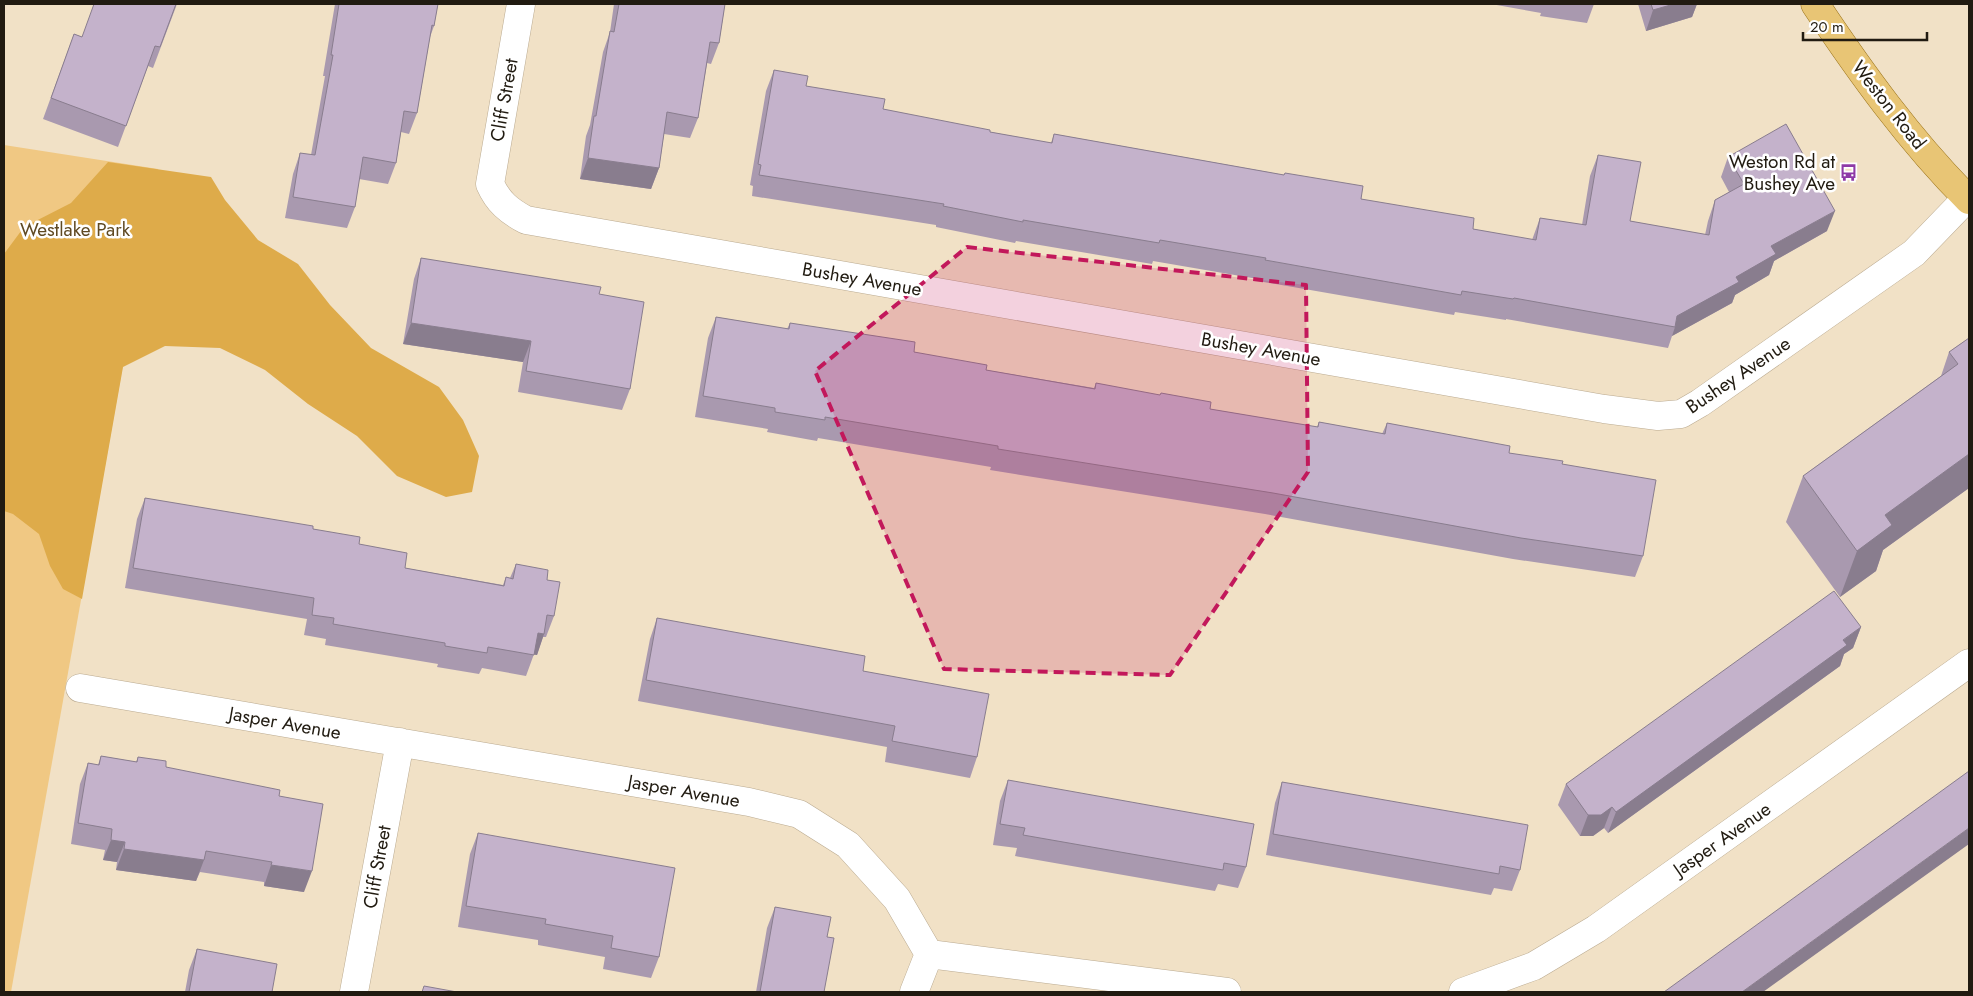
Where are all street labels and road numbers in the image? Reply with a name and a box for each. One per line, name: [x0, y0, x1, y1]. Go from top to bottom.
street label: Weston Road: [1846, 55, 1932, 155]
street label: Cliff Street: [483, 56, 525, 144]
street label: Bushey Avenue: [800, 255, 924, 303]
street label: Bushey Avenue: [1199, 325, 1323, 373]
street label: Bushey Avenue: [1680, 330, 1796, 420]
street label: Jasper Avenue: [224, 699, 343, 746]
street label: Jasper Avenue: [623, 767, 742, 814]
street label: Jasper Avenue: [1665, 795, 1776, 884]
street label: Cliff Street: [356, 823, 398, 911]

